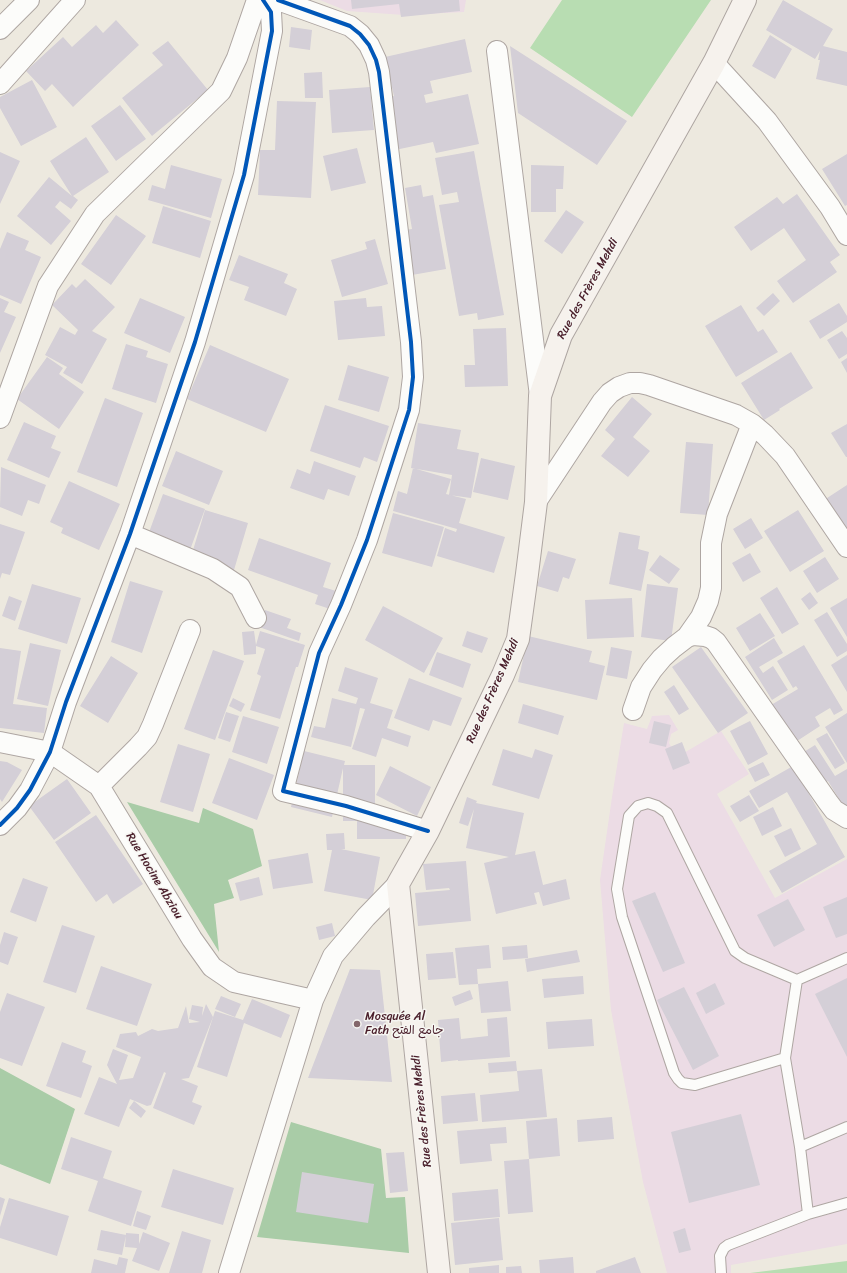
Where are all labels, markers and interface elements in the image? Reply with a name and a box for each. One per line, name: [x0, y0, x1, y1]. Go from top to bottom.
street label: Rue des Frères Mehdi: [554, 236, 622, 342]
street label: Rue des Frères Mehdi: [463, 637, 523, 745]
street label: Rue Hocine Abziou: [123, 830, 185, 922]
place label: Mosquée Al Fath جامع الفتح: [365, 1010, 443, 1038]
marker: Mosquée Al Fath جامع الفتح: [352, 1019, 362, 1029]
street label: Rue des Frères Mehdi: [409, 1054, 435, 1168]

